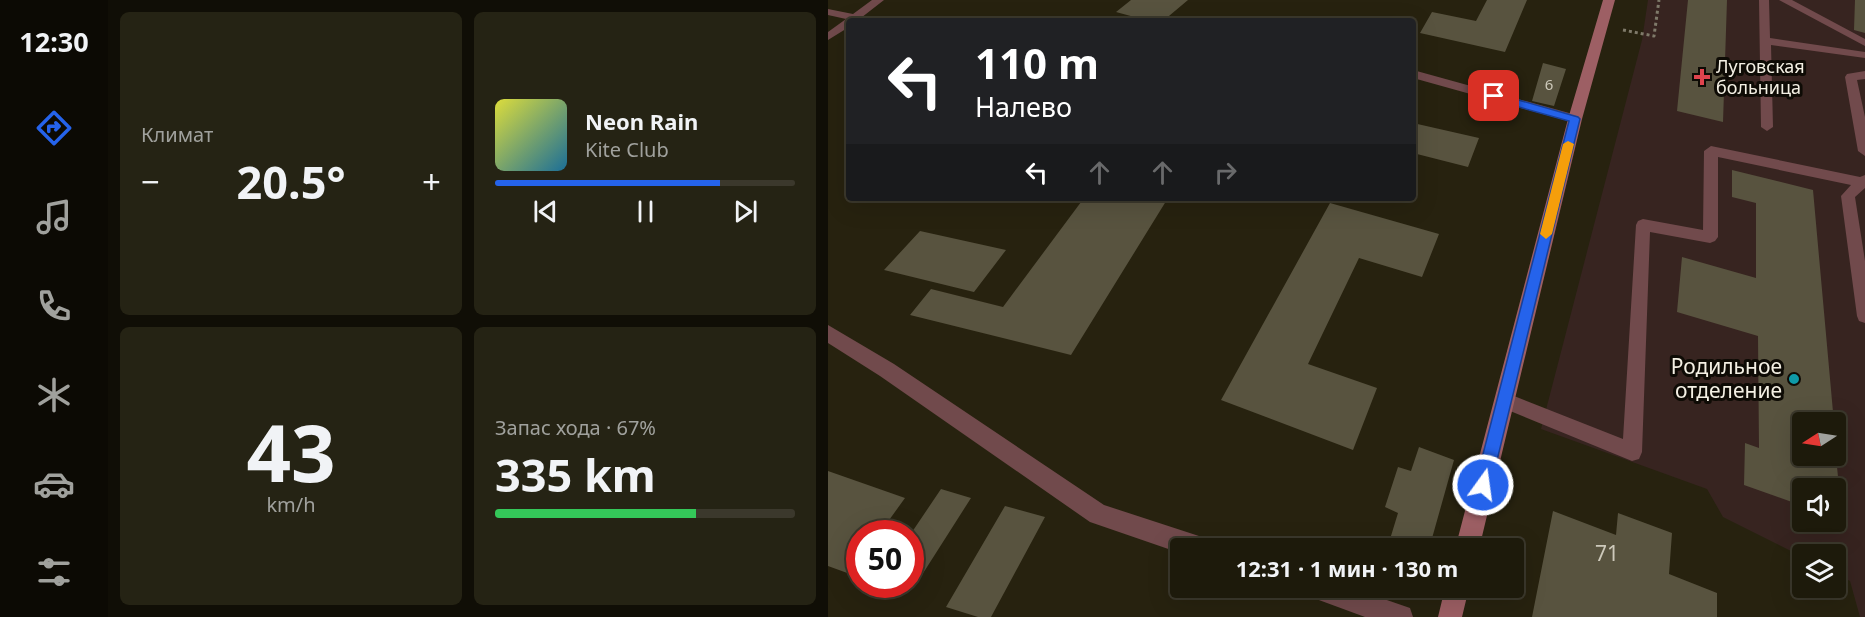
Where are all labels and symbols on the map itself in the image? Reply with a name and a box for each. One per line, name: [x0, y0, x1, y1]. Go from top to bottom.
place label: Луговская больница: [1716, 54, 1805, 99]
marker: Луговская больница: [1693, 68, 1711, 86]
pin: [1468, 70, 1519, 121]
house number: 6: [1545, 74, 1553, 94]
place label: Родильное отделение: [1671, 352, 1782, 404]
marker: Родильное отделение: [1787, 372, 1801, 386]
north arrow: [1792, 412, 1846, 466]
position arrow: [1451, 453, 1515, 517]
speed limit sign: 50: [846, 520, 924, 598]
house number: 71: [1595, 539, 1619, 567]

